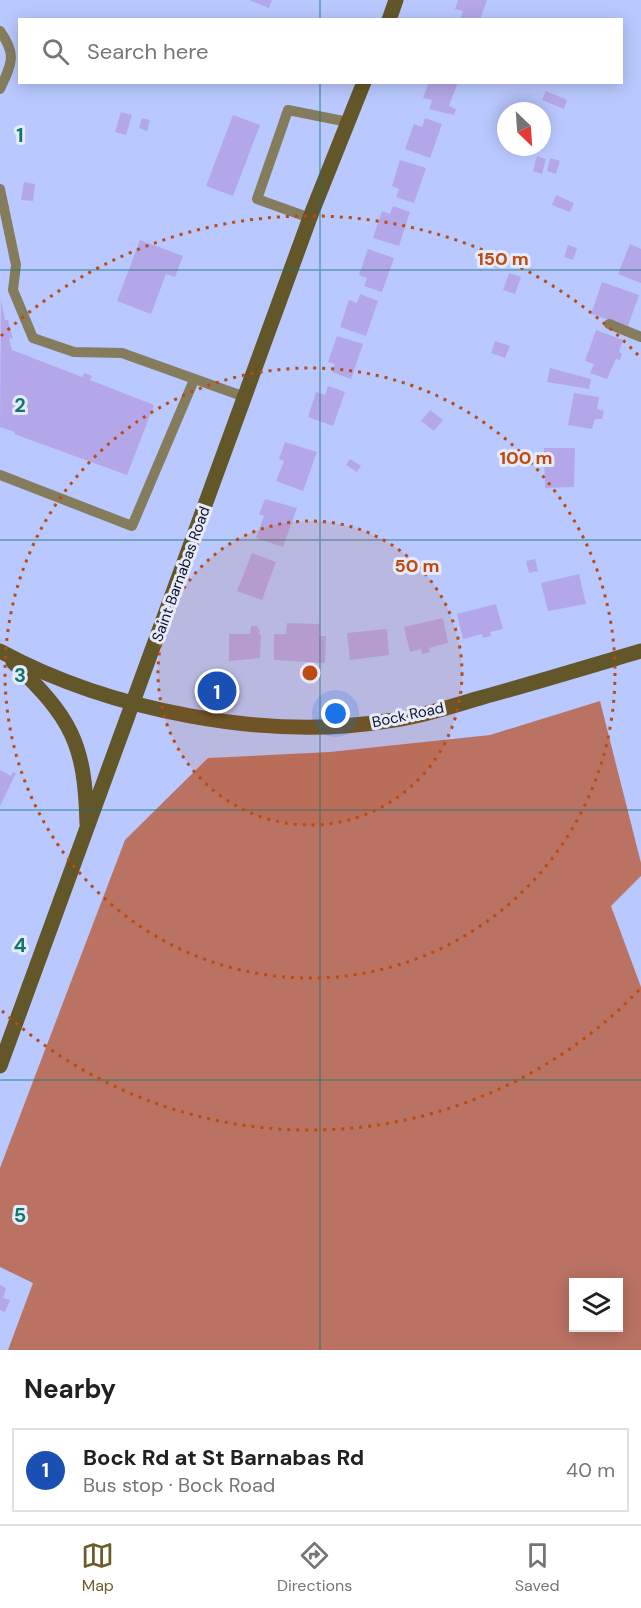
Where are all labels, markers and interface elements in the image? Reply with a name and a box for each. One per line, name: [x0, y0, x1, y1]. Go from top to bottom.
search box: [18, 18, 623, 84]
icon: search: [39, 35, 72, 68]
text: Search here: [87, 37, 208, 66]
north arrow: [497, 102, 551, 156]
text: 1: [16, 122, 24, 148]
text: 150 m: [477, 247, 529, 271]
text: 2: [14, 392, 26, 418]
text: 100 m: [499, 446, 553, 470]
street label: Saint Barnabas Road: [147, 504, 215, 644]
text: 50 m: [394, 554, 440, 578]
text: 3: [14, 662, 26, 688]
centre of rings: [300, 663, 320, 683]
pin: 1: [198, 668, 236, 714]
street label: Bock Road: [370, 698, 446, 732]
your location: [321, 699, 350, 728]
text: 4: [14, 932, 27, 958]
text: 5: [14, 1202, 26, 1228]
map controls: [569, 1278, 623, 1332]
button: layers: [569, 1278, 623, 1332]
text: Nearby: [24, 1372, 116, 1406]
text: Bock Rd at St Barnabas Rd: [83, 1443, 364, 1472]
text: 1: [42, 1457, 49, 1483]
text: 40 m: [566, 1457, 615, 1483]
text: Bus stop · Bock Road: [83, 1472, 275, 1498]
tab: Map: [81, 1539, 114, 1596]
tab: Directions: [277, 1539, 352, 1596]
tab: Saved: [515, 1539, 560, 1596]

